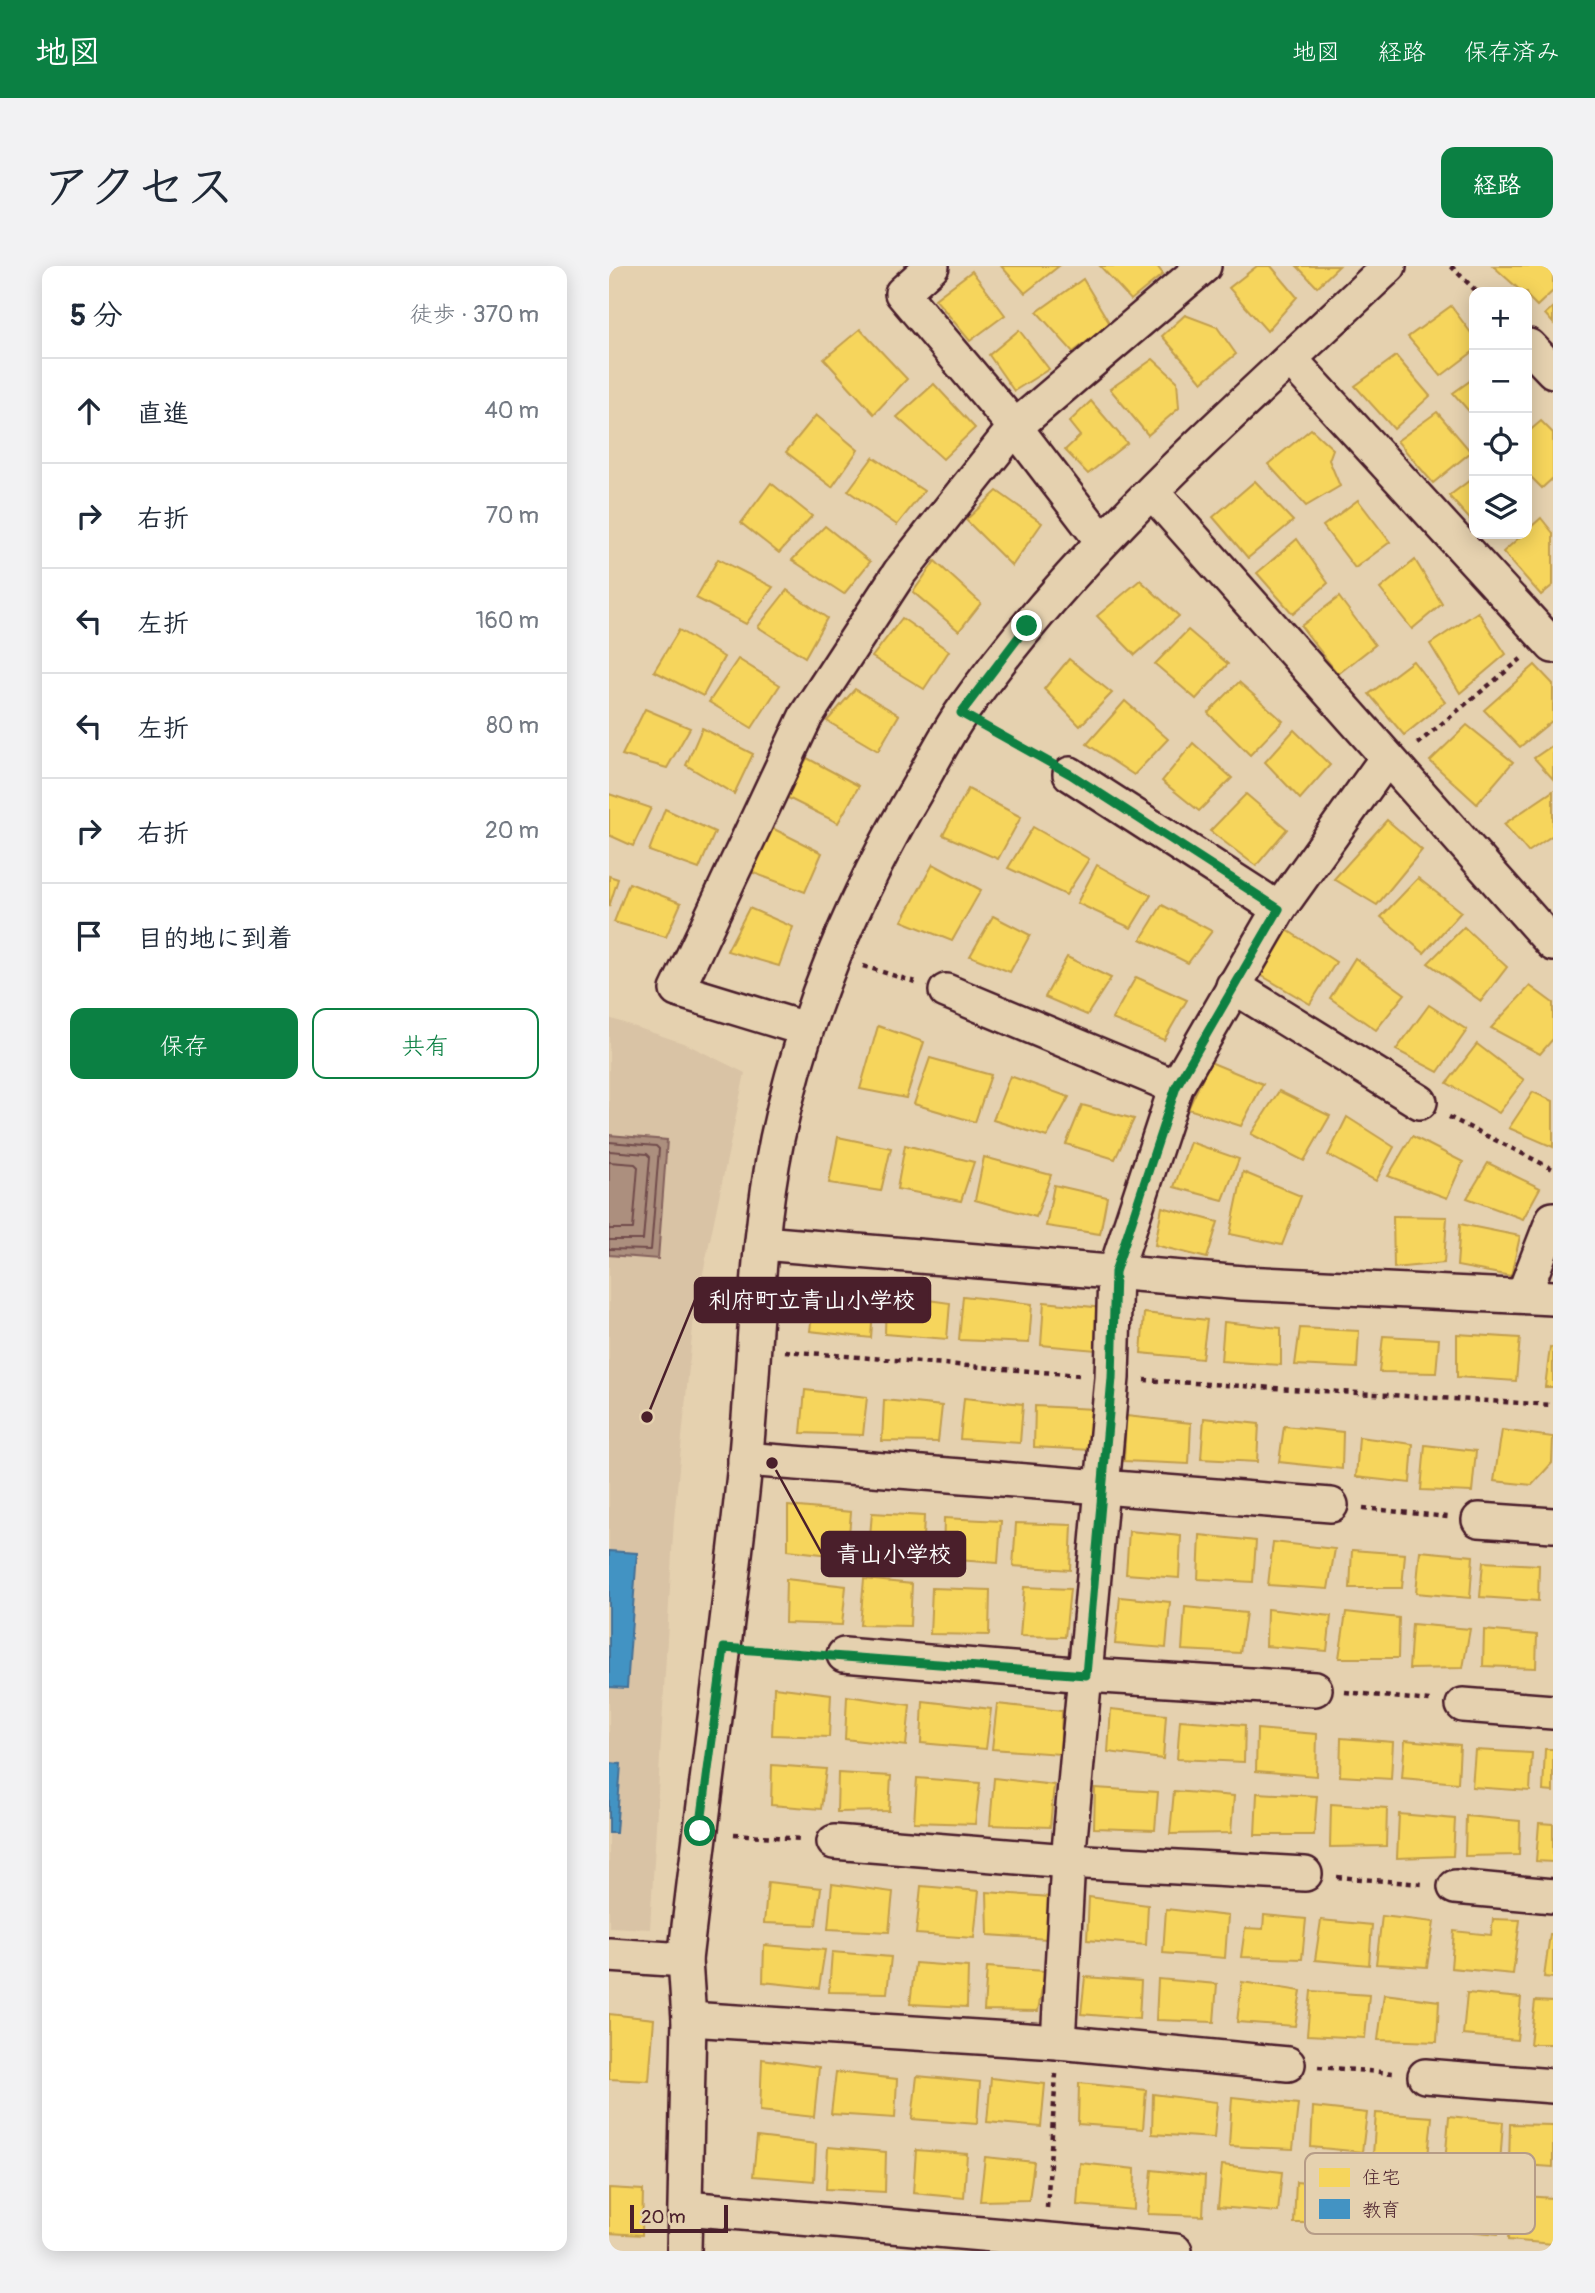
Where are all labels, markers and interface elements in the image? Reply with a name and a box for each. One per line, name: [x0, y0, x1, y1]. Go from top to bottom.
text: 地図: [35, 32, 101, 73]
text: 地図: [1292, 38, 1340, 67]
text: 経路: [1378, 38, 1426, 67]
text: 保存済み: [1464, 38, 1560, 67]
button: 経路: [1441, 147, 1553, 218]
text: アクセス: [42, 157, 235, 218]
map controls: [1469, 287, 1532, 539]
button: +: [1469, 287, 1532, 350]
text: 5 分: [70, 297, 123, 334]
text: 徒歩 · 370 m: [409, 300, 539, 329]
button: −: [1469, 350, 1532, 413]
icon: ahead: [70, 392, 108, 430]
text: 40 m: [485, 396, 539, 425]
text: 直進: [137, 398, 189, 430]
button: locate: [1469, 413, 1532, 476]
button: layers: [1469, 476, 1532, 539]
icon: right: [70, 497, 108, 535]
text: 70 m: [486, 501, 539, 530]
text: 右折: [137, 503, 189, 535]
icon: left: [70, 602, 108, 640]
text: 160 m: [475, 606, 539, 635]
text: 左折: [137, 608, 189, 640]
route end: [1011, 610, 1042, 641]
icon: left: [70, 707, 108, 745]
text: 80 m: [486, 711, 539, 740]
text: 左折: [137, 713, 189, 745]
icon: right: [70, 812, 108, 850]
text: 20 m: [485, 816, 539, 845]
text: 右折: [137, 818, 189, 850]
icon: arrive: [70, 917, 108, 955]
text: 目的地に到着: [137, 923, 293, 955]
button: 保存: [70, 1008, 298, 1079]
button: 共有: [312, 1008, 539, 1079]
callout: 利府町立青山小学校: [695, 1278, 930, 1322]
text: 利府町立青山小学校: [709, 1286, 916, 1315]
callout: 青山小学校: [822, 1532, 965, 1576]
text: 青山小学校: [837, 1540, 952, 1569]
route start: [684, 1815, 715, 1846]
legend: [1305, 2153, 1535, 2234]
text: 住宅: [1362, 2166, 1400, 2190]
text: 教育: [1362, 2198, 1400, 2222]
scale bar: [630, 2202, 728, 2234]
text: 20 m: [641, 2205, 686, 2229]

